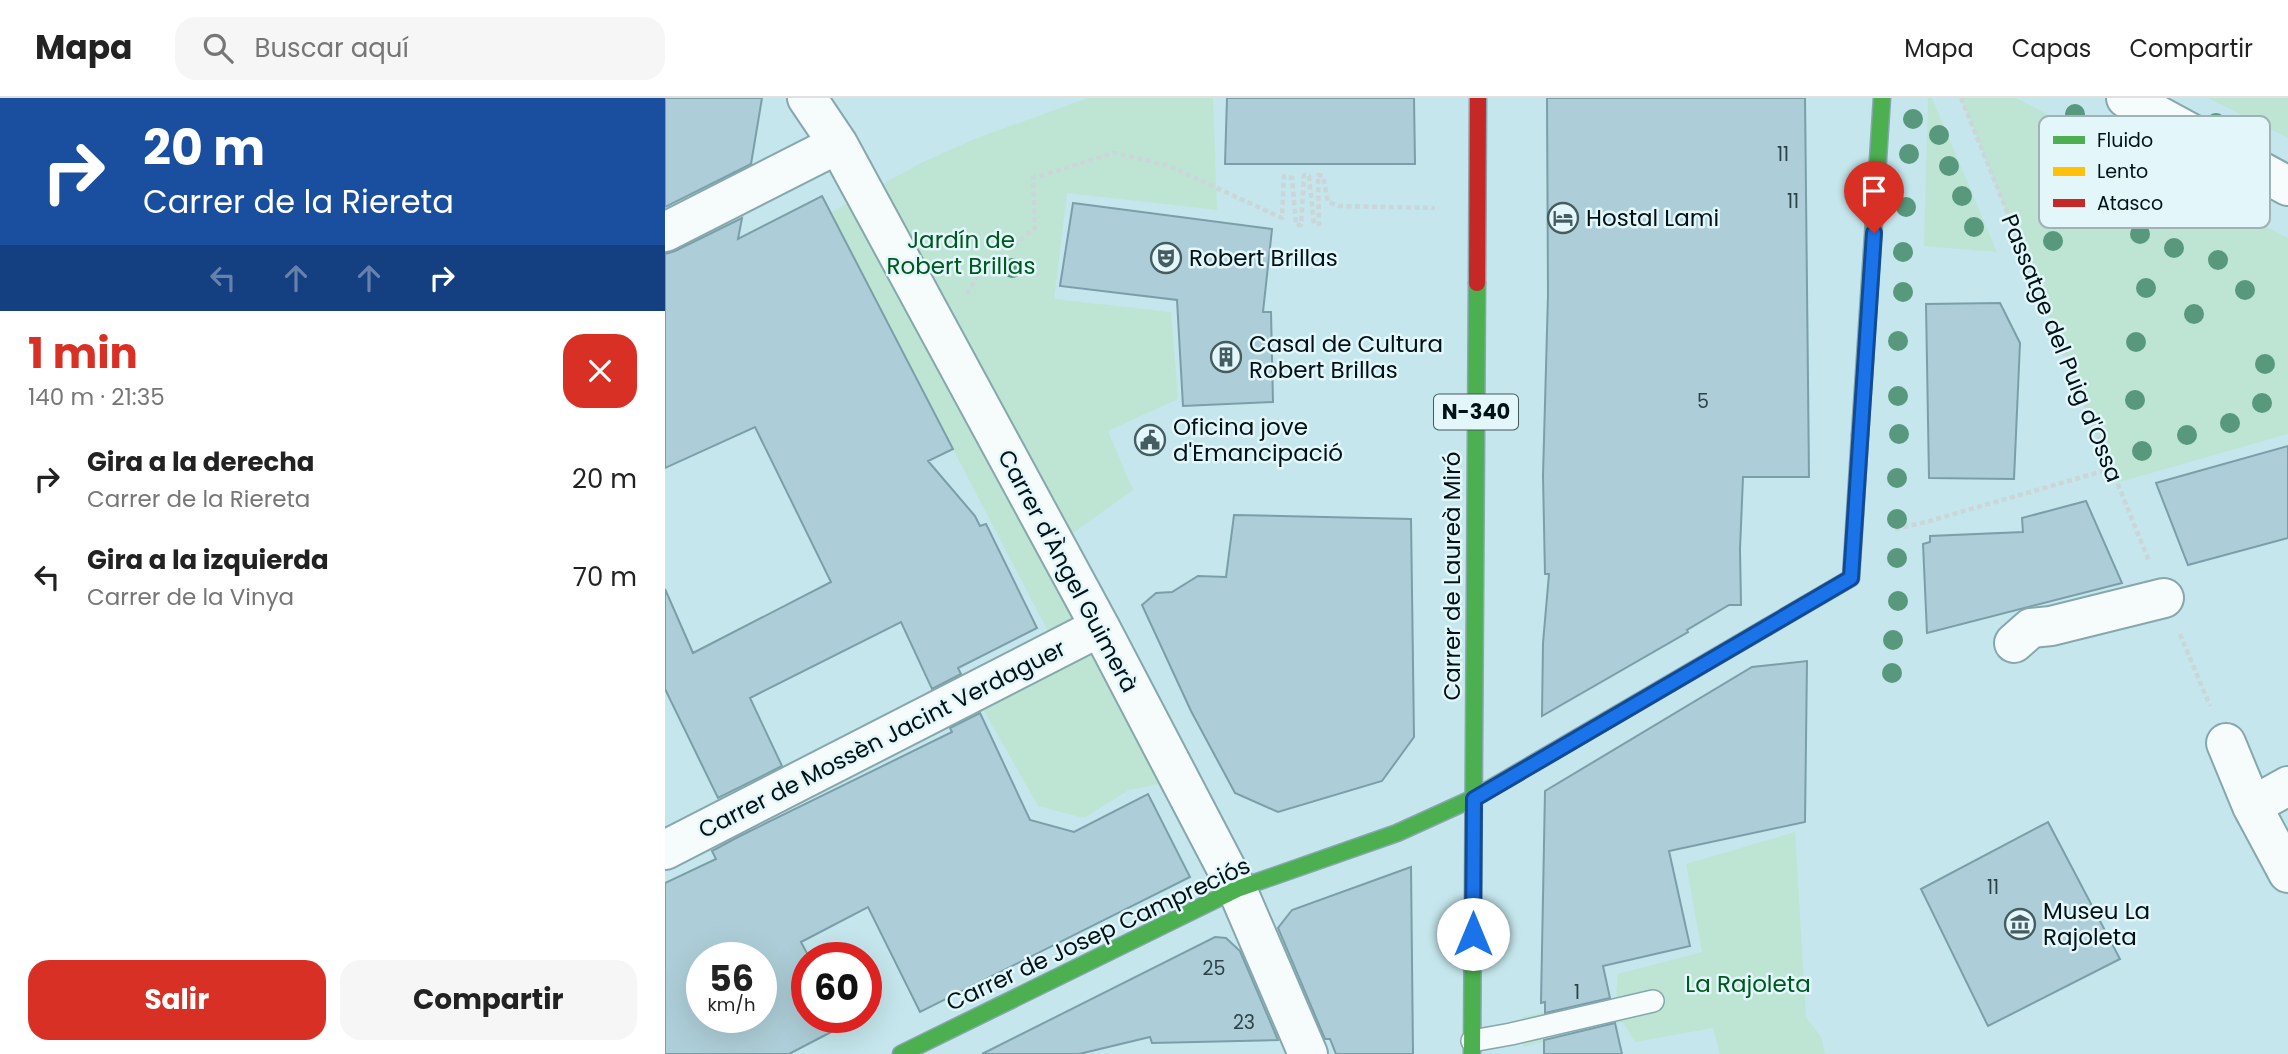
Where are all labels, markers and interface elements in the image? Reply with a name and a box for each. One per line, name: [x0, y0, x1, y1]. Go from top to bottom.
search box: [175, 17, 665, 80]
text: Mapa: [35, 24, 133, 71]
icon: search: [199, 29, 237, 67]
text: Buscar aquí: [255, 30, 409, 66]
text: Mapa: [1904, 32, 1974, 65]
text: Capas: [2012, 32, 2091, 65]
text: Compartir: [2129, 32, 2253, 65]
text: 20 m: [143, 114, 265, 182]
legend: [2039, 116, 2270, 228]
icon: right: [28, 126, 119, 217]
text: Fluido: [2097, 127, 2153, 154]
house number: 11: [1777, 141, 1789, 168]
text: Lento: [2097, 158, 2148, 185]
pin: [1844, 161, 1904, 233]
icon: arrive: [1855, 172, 1893, 210]
text: Carrer de la Riereta: [143, 179, 454, 224]
house number: 11: [1787, 188, 1799, 215]
text: Atasco: [2097, 190, 2163, 217]
hotel icon: Hostal Lami: [1546, 201, 1580, 235]
place label: Hostal Lami: [1586, 202, 1719, 234]
street label: Passatge del Puig d'Ossa: [1993, 209, 2131, 487]
park label: Jardín de Robert Brillas: [887, 224, 1035, 282]
theatre icon: Robert Brillas: [1149, 241, 1183, 275]
place label: Robert Brillas: [1189, 242, 1338, 274]
icon: left: [204, 259, 242, 297]
icon: ahead: [277, 259, 315, 297]
icon: ahead: [350, 259, 388, 297]
icon: right: [423, 259, 461, 297]
text: 1 min: [28, 324, 138, 383]
place label: Casal de Cultura Robert Brillas: [1249, 328, 1443, 386]
button: close: [563, 334, 637, 408]
building icon: Casal de Cultura Robert Brillas: [1209, 340, 1243, 374]
text: 140 m · 21:35: [28, 381, 165, 413]
house number: 5: [1697, 388, 1709, 415]
road number: N-340: [1434, 394, 1518, 430]
place label: Oficina jove d'Emancipació: [1173, 411, 1343, 469]
public building icon: Oficina jove d'Emancipació: [1133, 423, 1167, 457]
text: Gira a la derecha: [87, 444, 315, 480]
street label: Carrer d'Àngel Guimerà: [990, 444, 1146, 698]
street label: Carrer de Laureà Miró: [1436, 452, 1468, 700]
icon: right: [28, 460, 66, 498]
text: 20 m: [572, 461, 637, 497]
text: Carrer de la Riereta: [87, 483, 310, 515]
text: Gira a la izquierda: [87, 542, 329, 578]
icon: left: [28, 558, 66, 596]
text: 70 m: [573, 559, 637, 595]
text: Carrer de la Vinya: [87, 581, 294, 613]
street label: Carrer de Mossèn Jacint Verdaguer: [693, 632, 1071, 846]
street label: Carrer de Josep Campreciós: [941, 849, 1255, 1019]
house number: 11: [1987, 874, 1999, 901]
place label: Museu La Rajoleta: [2043, 895, 2150, 953]
position arrow: [1436, 897, 1510, 971]
museum icon: Museu La Rajoleta: [2003, 907, 2037, 941]
speed limit sign: 60: [791, 942, 882, 1033]
text: 56: [709, 954, 754, 1003]
house number: 25: [1203, 955, 1225, 982]
button: Salir: [28, 960, 326, 1040]
button: Compartir: [340, 960, 637, 1040]
park label: La Rajoleta: [1685, 968, 1811, 1000]
house number: 1: [1574, 979, 1580, 1006]
text: km/h: [708, 992, 755, 1017]
house number: 23: [1233, 1009, 1255, 1036]

